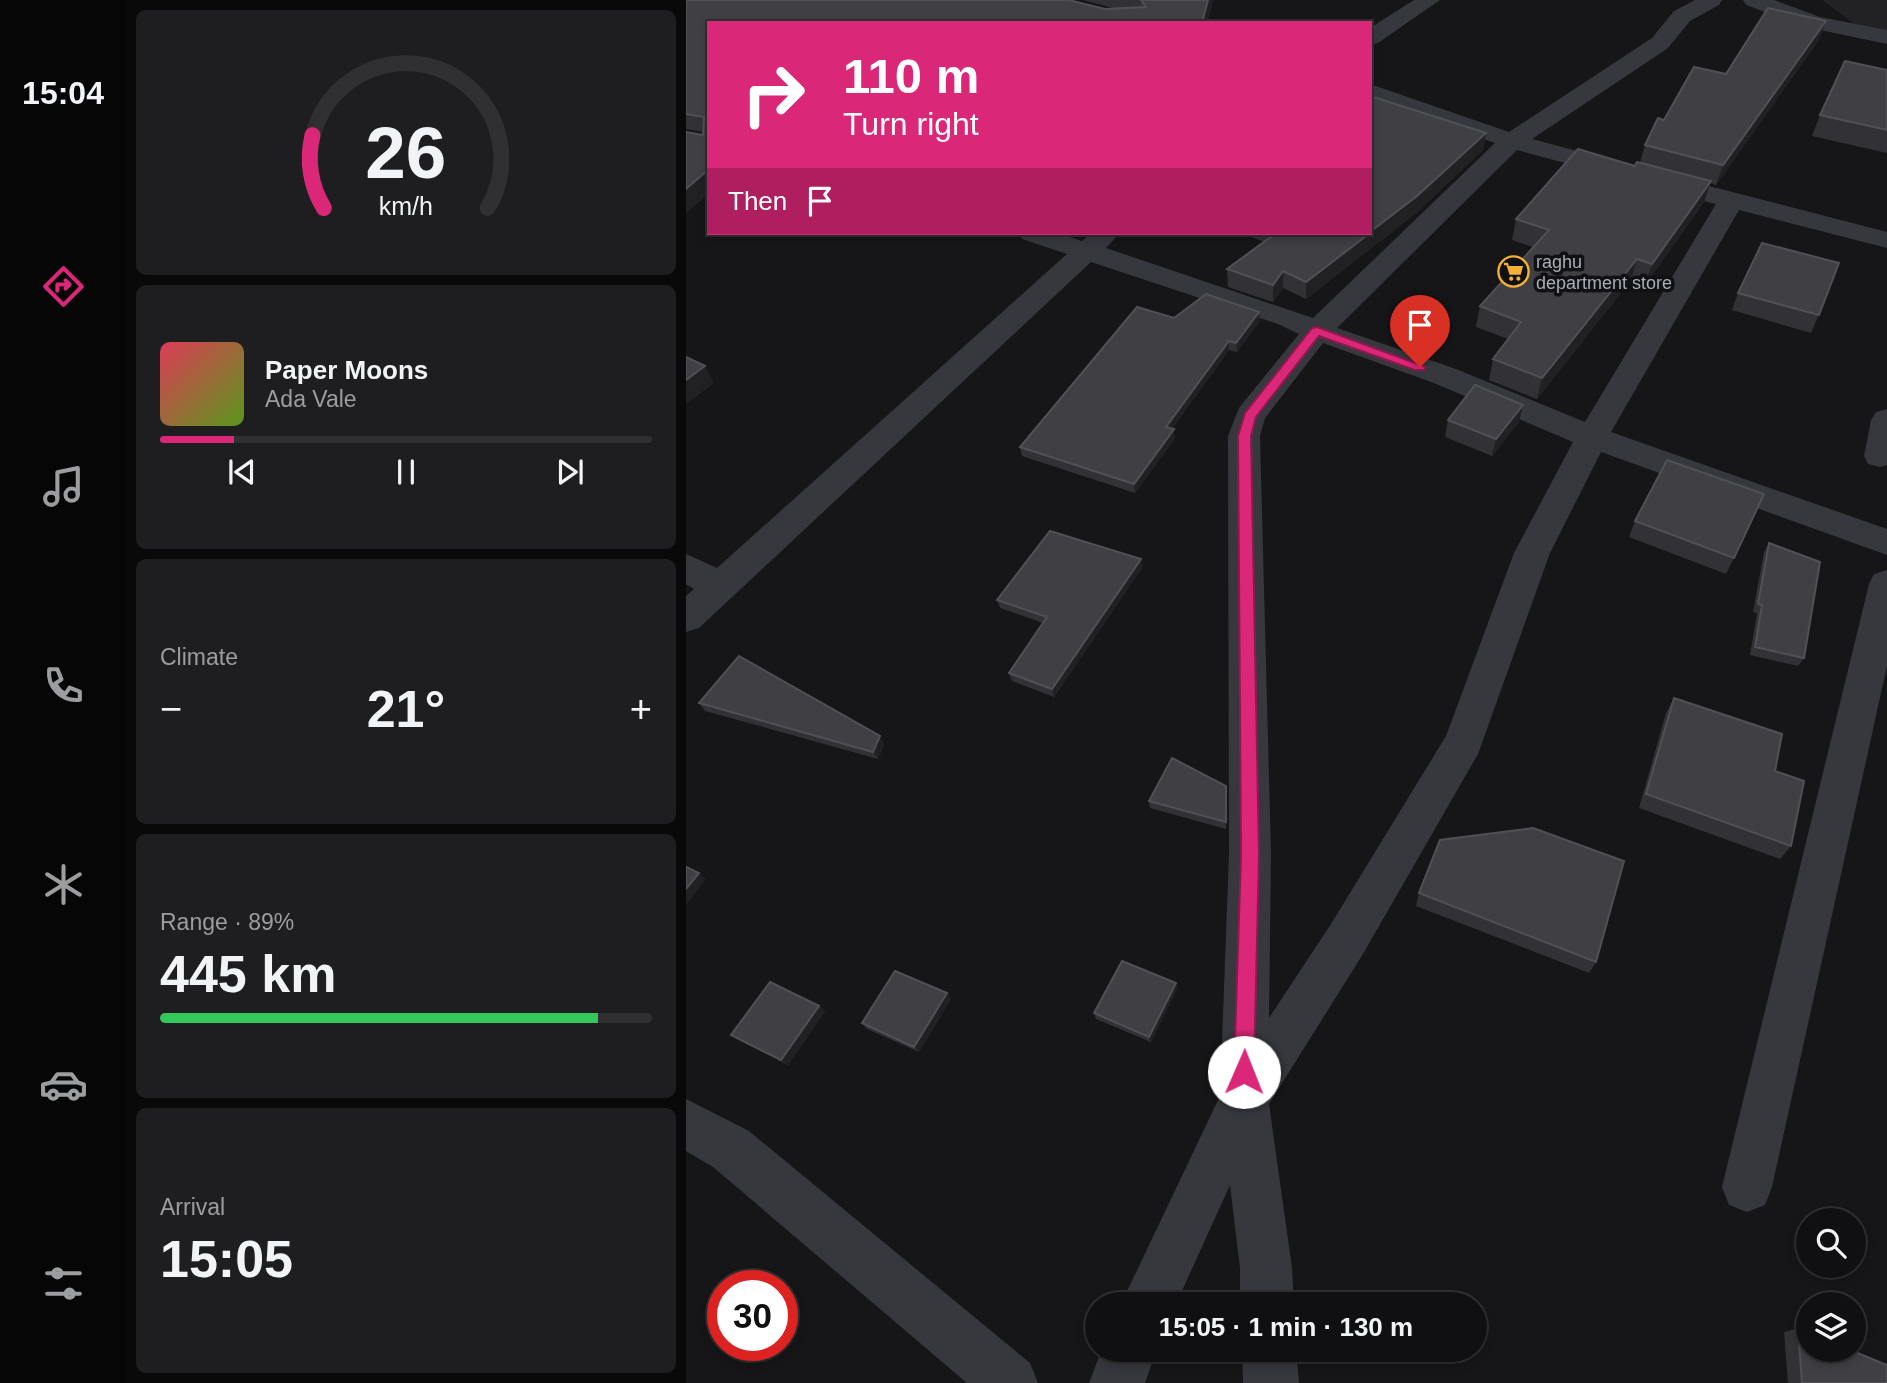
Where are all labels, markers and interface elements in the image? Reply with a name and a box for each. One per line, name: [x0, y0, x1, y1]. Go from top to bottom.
icon: right: [728, 49, 819, 140]
text: 110 m: [843, 49, 979, 103]
text: 15:04: [22, 75, 104, 111]
text: Turn right: [843, 106, 979, 142]
text: 26: [366, 113, 446, 194]
icon: arrive: [801, 182, 839, 220]
text: Then: [728, 186, 787, 216]
text: km/h: [379, 192, 433, 220]
place label: raghu department store: [1536, 252, 1672, 293]
supermarket icon: raghu department store: [1496, 255, 1530, 289]
icon: directions: [39, 262, 88, 311]
pin: [1390, 295, 1450, 367]
icon: arrive: [1401, 306, 1439, 344]
text: Paper Moons: [265, 355, 428, 385]
text: Ada Vale: [265, 386, 357, 412]
icon: previous: [223, 453, 261, 491]
icon: pause: [387, 453, 425, 491]
icon: next: [551, 453, 589, 491]
icon: music: [39, 462, 88, 511]
text: Climate: [160, 644, 238, 670]
icon: phone: [39, 661, 88, 710]
text: 21°: [367, 680, 445, 738]
text: −: [160, 688, 182, 730]
text: +: [630, 688, 652, 730]
icon: climate: [39, 860, 88, 909]
text: Range · 89%: [160, 909, 294, 935]
text: 445 km: [160, 945, 336, 1003]
position arrow: [1207, 1035, 1281, 1109]
icon: car: [39, 1060, 88, 1109]
text: Arrival: [160, 1194, 225, 1220]
map controls: [1796, 1208, 1866, 1362]
button: search: [1796, 1208, 1866, 1278]
text: 15:05: [160, 1230, 293, 1288]
icon: filters: [39, 1259, 88, 1308]
speed limit sign: 30: [707, 1270, 798, 1361]
button: layers: [1796, 1292, 1866, 1362]
text: 15:05 · 1 min · 130 m: [1159, 1312, 1413, 1342]

